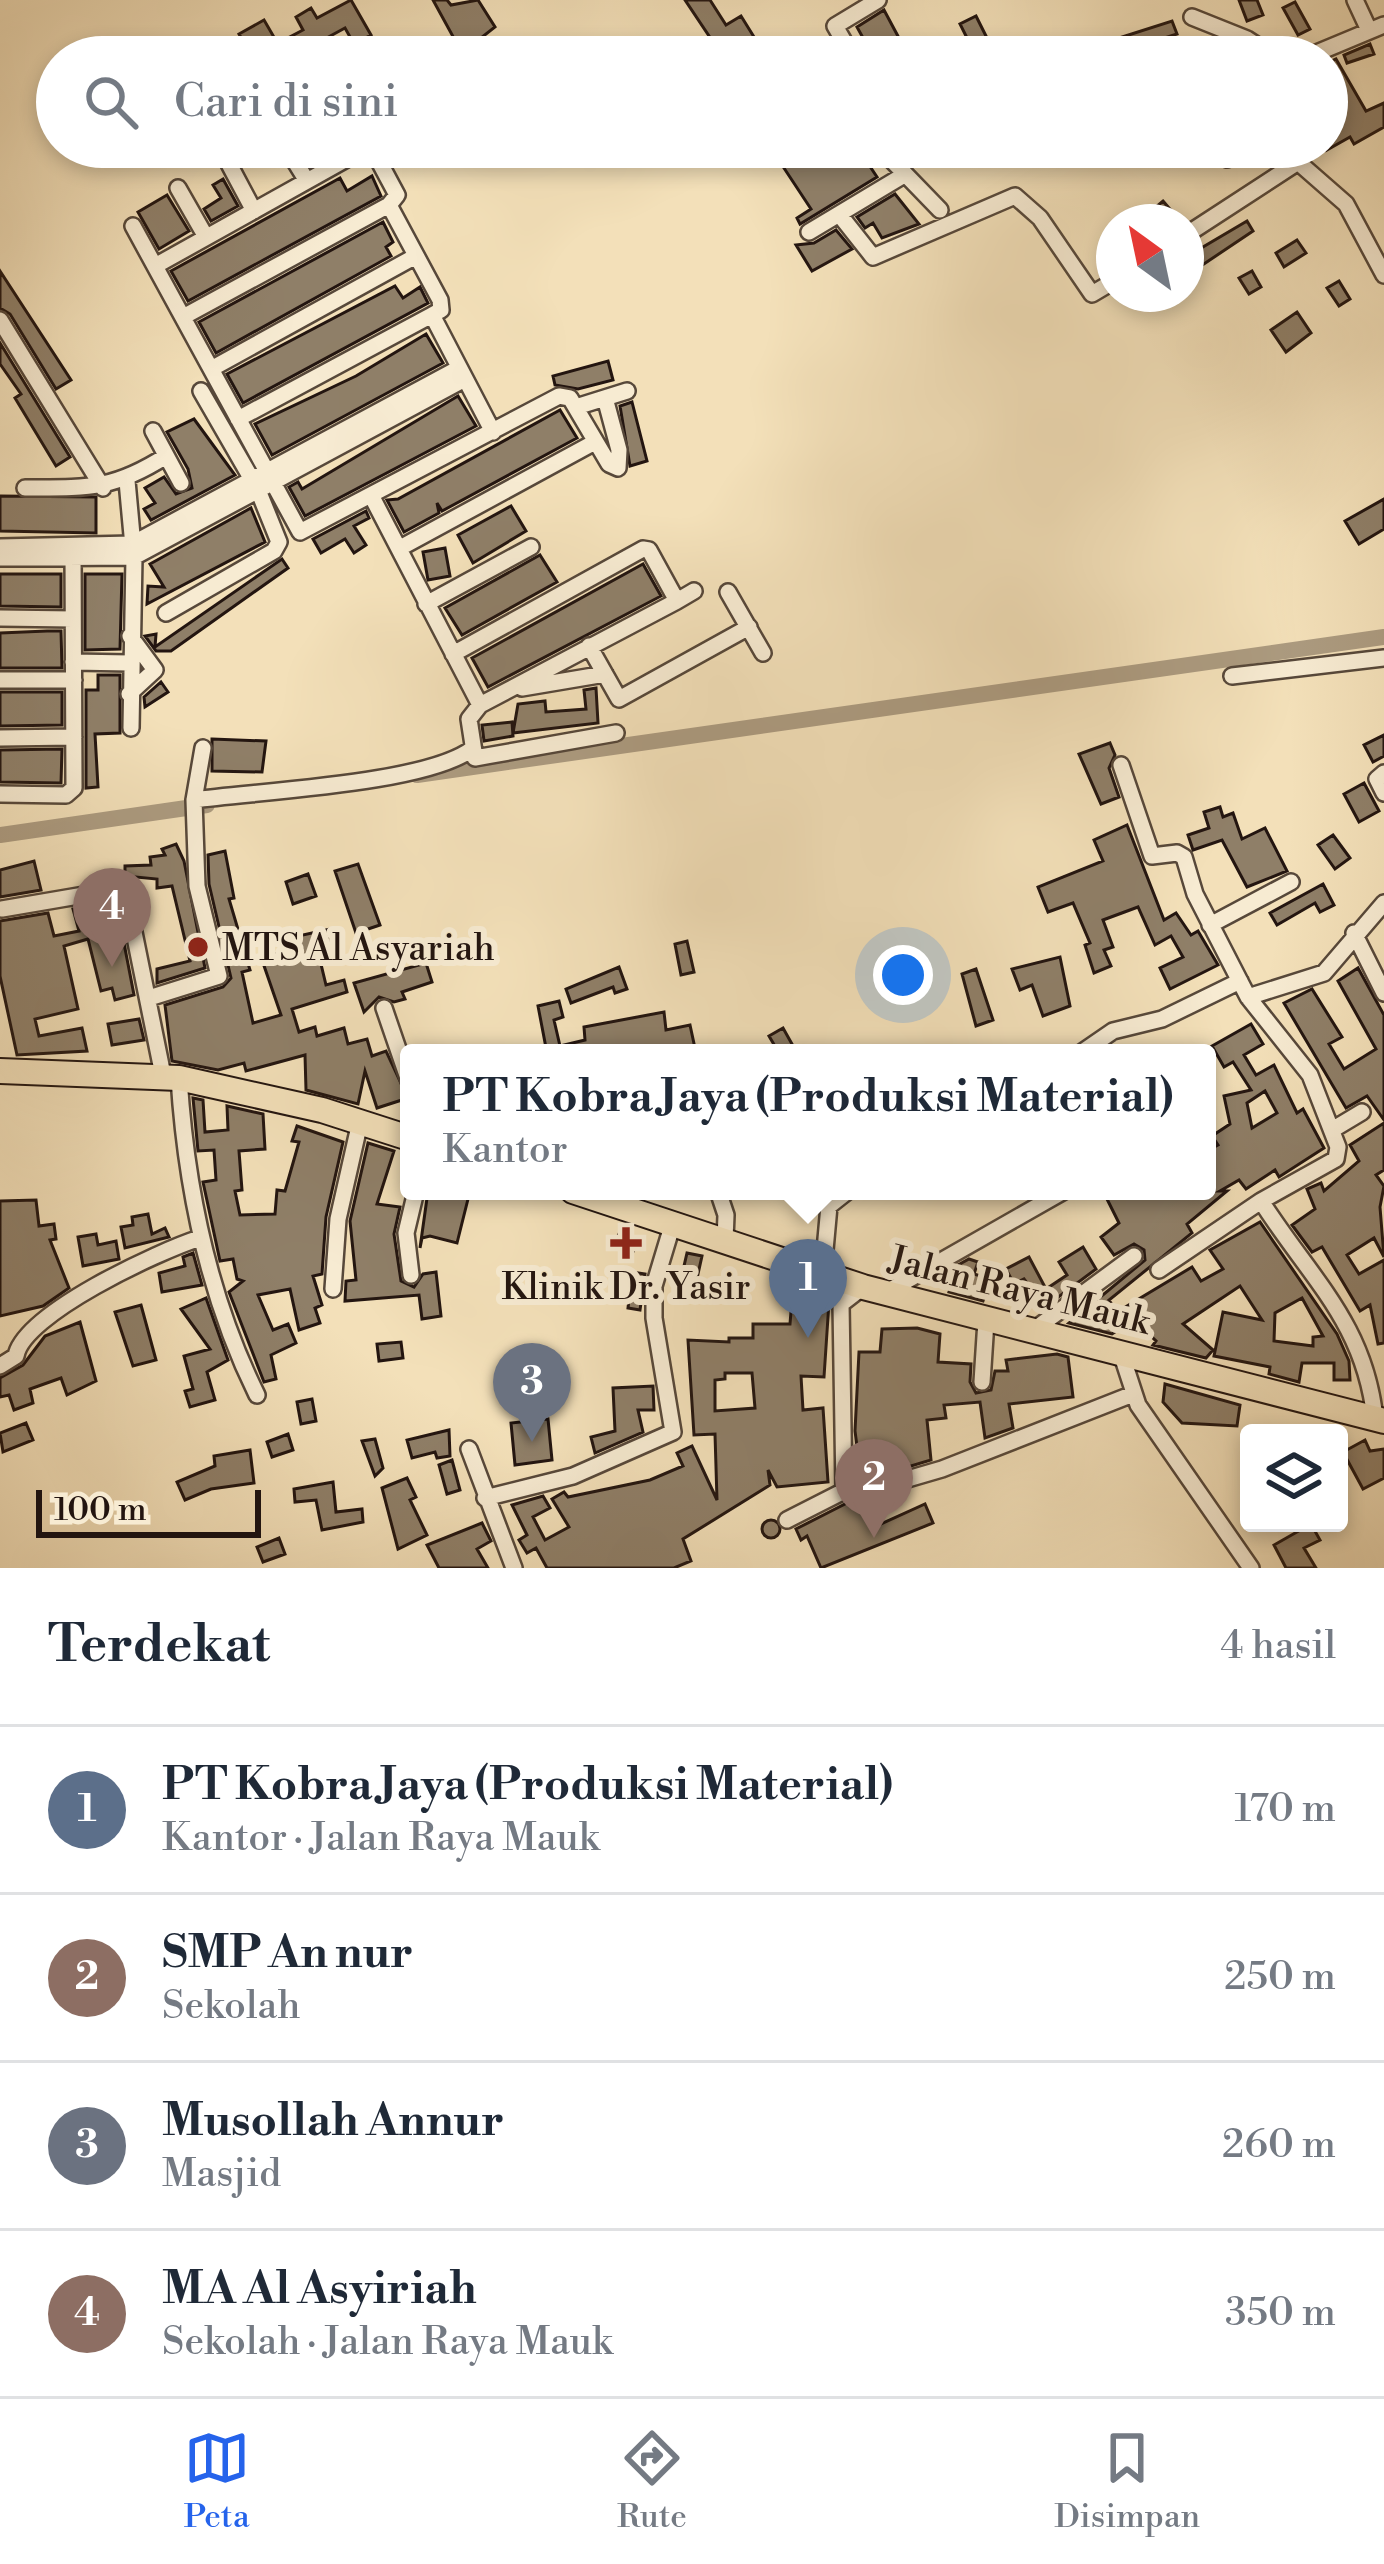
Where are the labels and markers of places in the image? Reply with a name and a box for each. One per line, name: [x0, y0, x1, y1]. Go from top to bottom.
pin: 4: [73, 868, 151, 967]
place label: MTS Al Asyariah: [222, 927, 495, 972]
marker: MTS Al Asyariah: [185, 934, 211, 960]
marker: Klinik Dr. Yasir: [610, 1227, 642, 1259]
pin: 1: [769, 1239, 847, 1338]
place label: Klinik Dr. Yasir: [501, 1266, 751, 1311]
pin: 3: [493, 1343, 571, 1442]
pin: 2: [835, 1439, 913, 1538]

